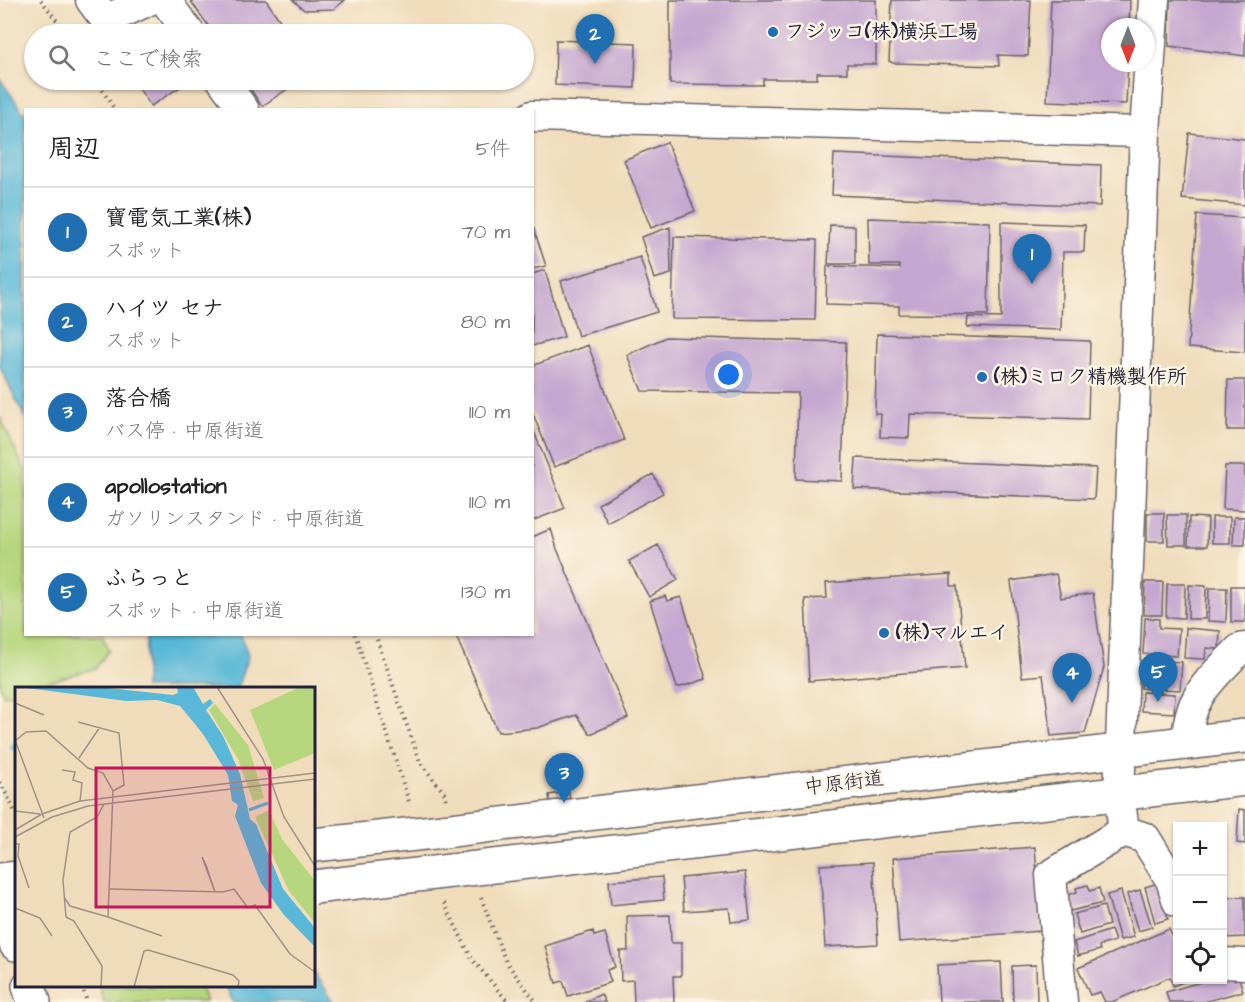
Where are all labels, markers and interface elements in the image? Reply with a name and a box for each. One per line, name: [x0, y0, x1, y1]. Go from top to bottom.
pin: 2: [576, 14, 614, 64]
place label: フジッコ(株)横浜工場: [785, 18, 978, 46]
north arrow: [1101, 18, 1155, 72]
search box: [24, 24, 534, 90]
marker: フジッコ(株)横浜工場: [766, 25, 780, 39]
icon: search: [45, 41, 78, 74]
text: ここで検索: [93, 44, 203, 75]
text: 周辺: [48, 131, 100, 167]
text: 5件: [476, 135, 510, 163]
text: 寶電気工業(株): [105, 203, 251, 234]
text: 1: [66, 218, 69, 246]
text: 70 m: [462, 218, 510, 246]
pin: 1: [1012, 234, 1052, 284]
text: スポット: [105, 237, 185, 265]
text: ハイツ セナ: [105, 293, 224, 324]
text: 2: [62, 308, 73, 336]
text: 80 m: [461, 308, 510, 336]
text: スポット: [105, 327, 185, 355]
your location: [714, 360, 743, 389]
place label: (株)ミロク精機製作所: [993, 363, 1187, 391]
marker: (株)ミロク精機製作所: [975, 370, 989, 384]
text: 落合橋: [105, 383, 171, 414]
text: 3: [62, 398, 73, 426]
text: 110 m: [469, 398, 510, 426]
text: バス停 · 中原街道: [105, 417, 264, 445]
text: apollostation: [105, 471, 227, 502]
text: 4: [61, 488, 74, 516]
text: 110 m: [469, 488, 510, 516]
text: ガソリンスタンド · 中原街道: [105, 505, 364, 533]
text: ふらっと: [105, 563, 193, 594]
text: 5: [60, 578, 75, 606]
text: 130 m: [461, 578, 510, 606]
text: スポット · 中原街道: [105, 597, 284, 625]
place label: (株)マルエイ: [895, 619, 1009, 647]
marker: (株)マルエイ: [877, 626, 891, 640]
pin: 5: [1138, 652, 1178, 702]
pin: 4: [1052, 654, 1092, 703]
inset map: [15, 687, 315, 987]
pin: 3: [544, 754, 584, 803]
street label: 中原街道: [803, 764, 885, 802]
map controls: [1173, 822, 1227, 984]
button: +: [1173, 822, 1227, 876]
button: −: [1173, 876, 1227, 930]
button: locate: [1173, 930, 1227, 984]

